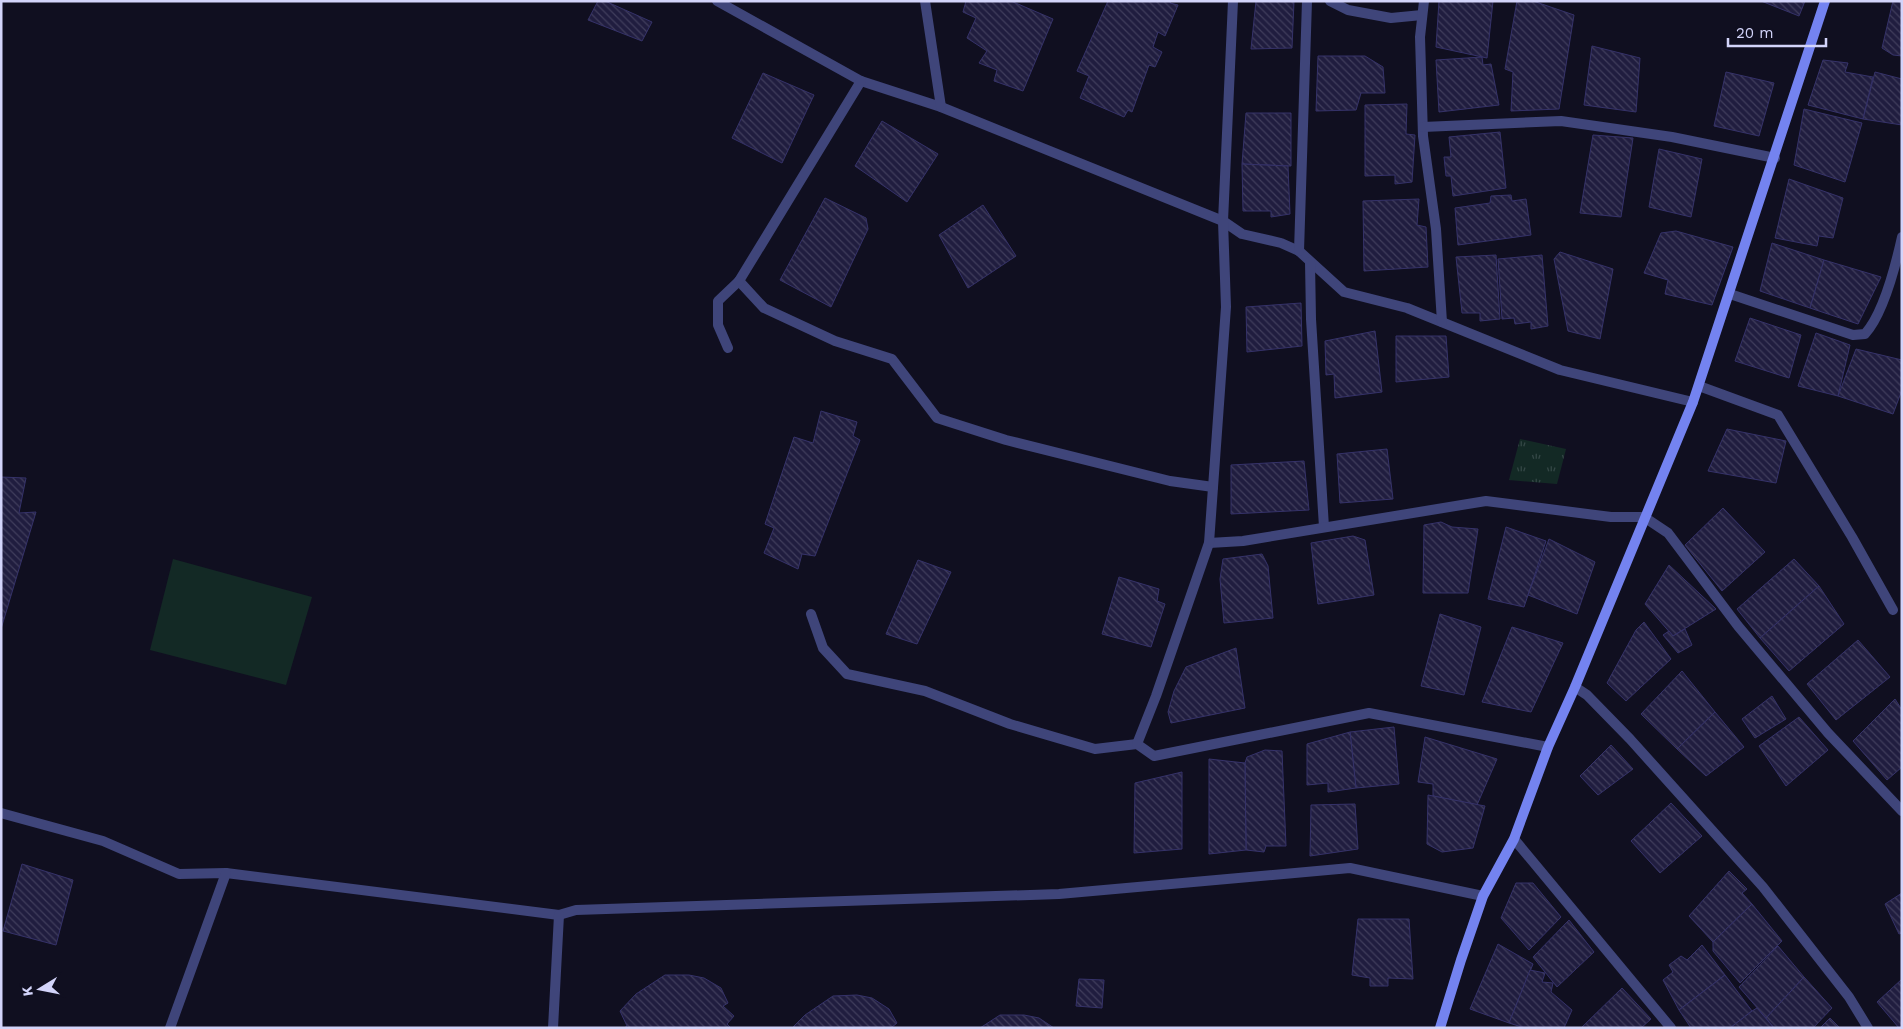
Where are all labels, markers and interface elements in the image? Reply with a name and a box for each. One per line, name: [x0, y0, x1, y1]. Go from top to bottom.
scale bar: [1728, 15, 1826, 47]
text: 20 m: [1736, 24, 1774, 42]
north arrow: [15, 964, 65, 1014]
text: K: [18, 985, 36, 997]

